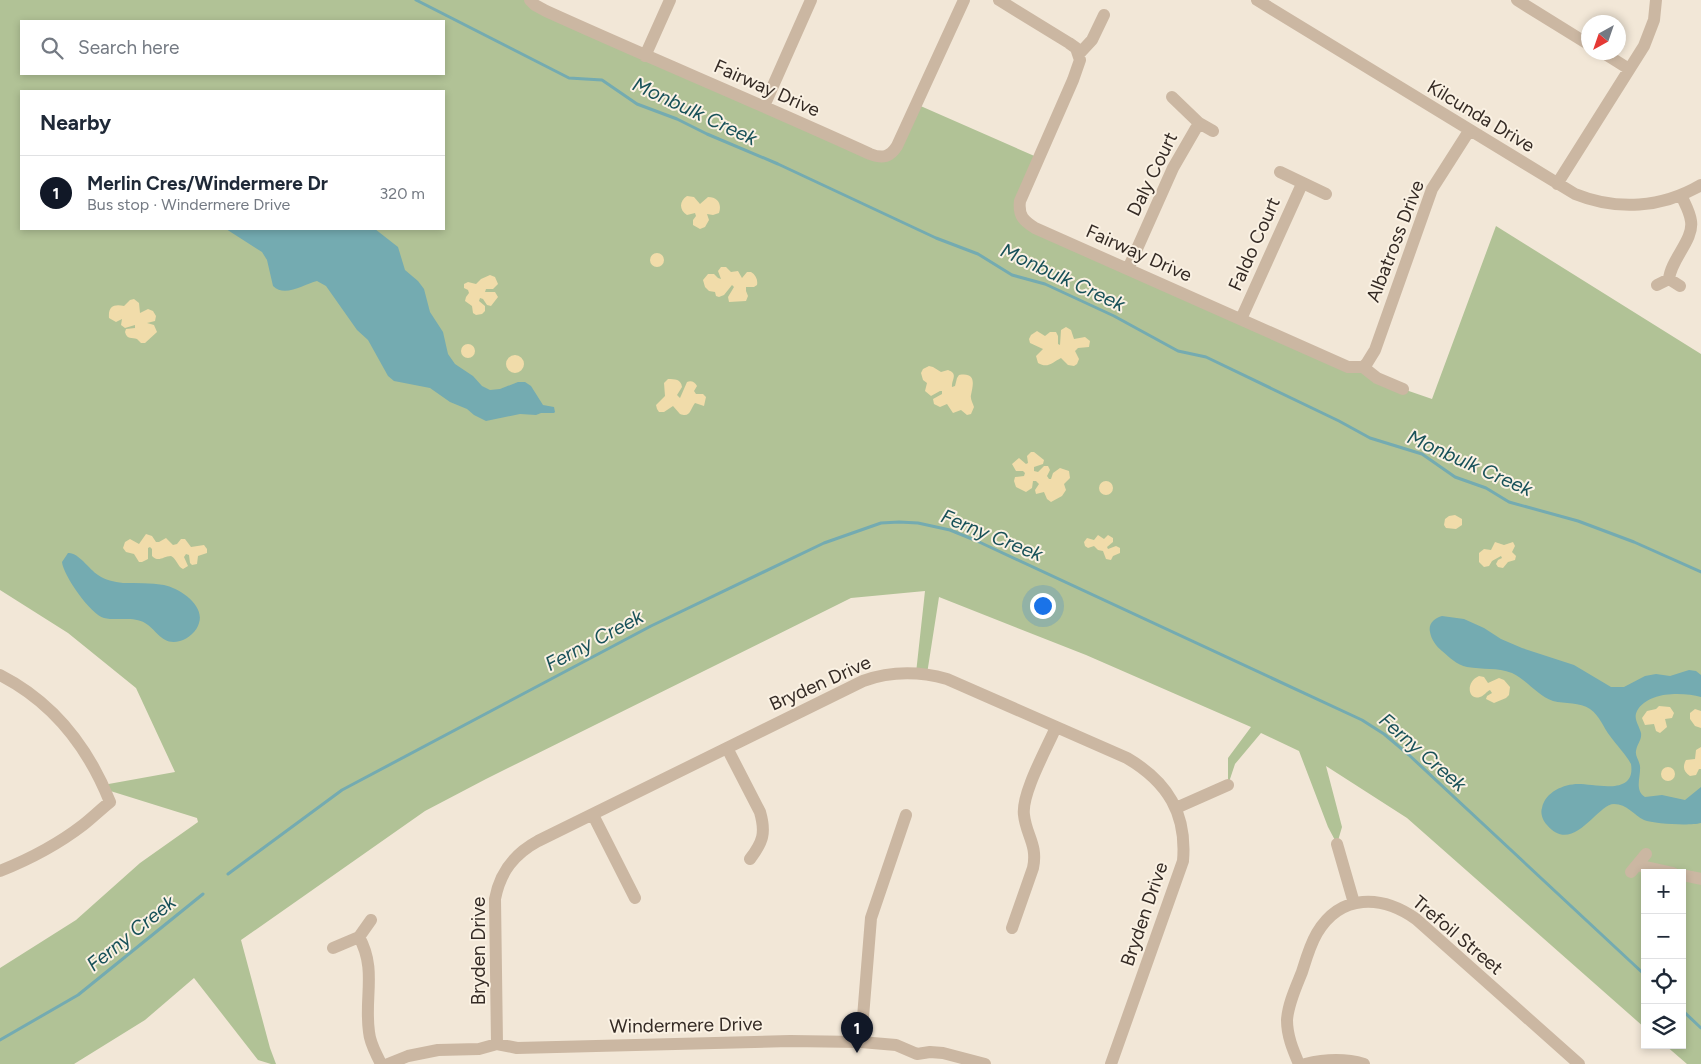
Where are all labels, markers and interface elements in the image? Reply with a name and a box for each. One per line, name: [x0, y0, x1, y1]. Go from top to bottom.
north arrow: [1581, 15, 1626, 60]
search box: [20, 20, 445, 75]
icon: search: [38, 34, 66, 62]
text: Search here: [78, 36, 180, 59]
street label: Fairway Drive: [710, 54, 824, 122]
water label: Monbulk Creek: [629, 72, 762, 151]
street label: Kilcunda Drive: [1423, 75, 1539, 157]
text: Nearby: [40, 110, 111, 135]
street label: Daly Court: [1122, 128, 1182, 220]
text: Merlin Cres/Windermere Dr: [87, 172, 328, 195]
street label: Albatross Drive: [1361, 177, 1429, 305]
text: 1: [53, 184, 59, 203]
text: 320 m: [380, 184, 425, 203]
street label: Faldo Court: [1223, 194, 1285, 294]
text: Bus stop · Windermere Drive: [87, 195, 290, 214]
street label: Fairway Drive: [1082, 219, 1196, 287]
water label: Monbulk Creek: [997, 238, 1130, 317]
water label: Monbulk Creek: [1404, 425, 1538, 502]
water label: Ferny Creek: [938, 504, 1048, 567]
your location: [1030, 593, 1056, 619]
water label: Ferny Creek: [541, 604, 648, 676]
street label: Bryden Drive: [766, 650, 874, 716]
water label: Ferny Creek: [1374, 708, 1473, 797]
street label: Bryden Drive: [1115, 859, 1173, 969]
map controls: [1641, 869, 1686, 1049]
button: +: [1641, 869, 1686, 914]
water label: Ferny Creek: [82, 889, 181, 976]
street label: Trefoil Street: [1408, 891, 1508, 979]
street label: Bryden Drive: [467, 897, 490, 1005]
button: −: [1641, 914, 1686, 959]
button: locate: [1641, 959, 1686, 1004]
button: layers: [1641, 1004, 1686, 1049]
street label: Windermere Drive: [609, 1012, 763, 1038]
pin: 1: [841, 1012, 873, 1053]

